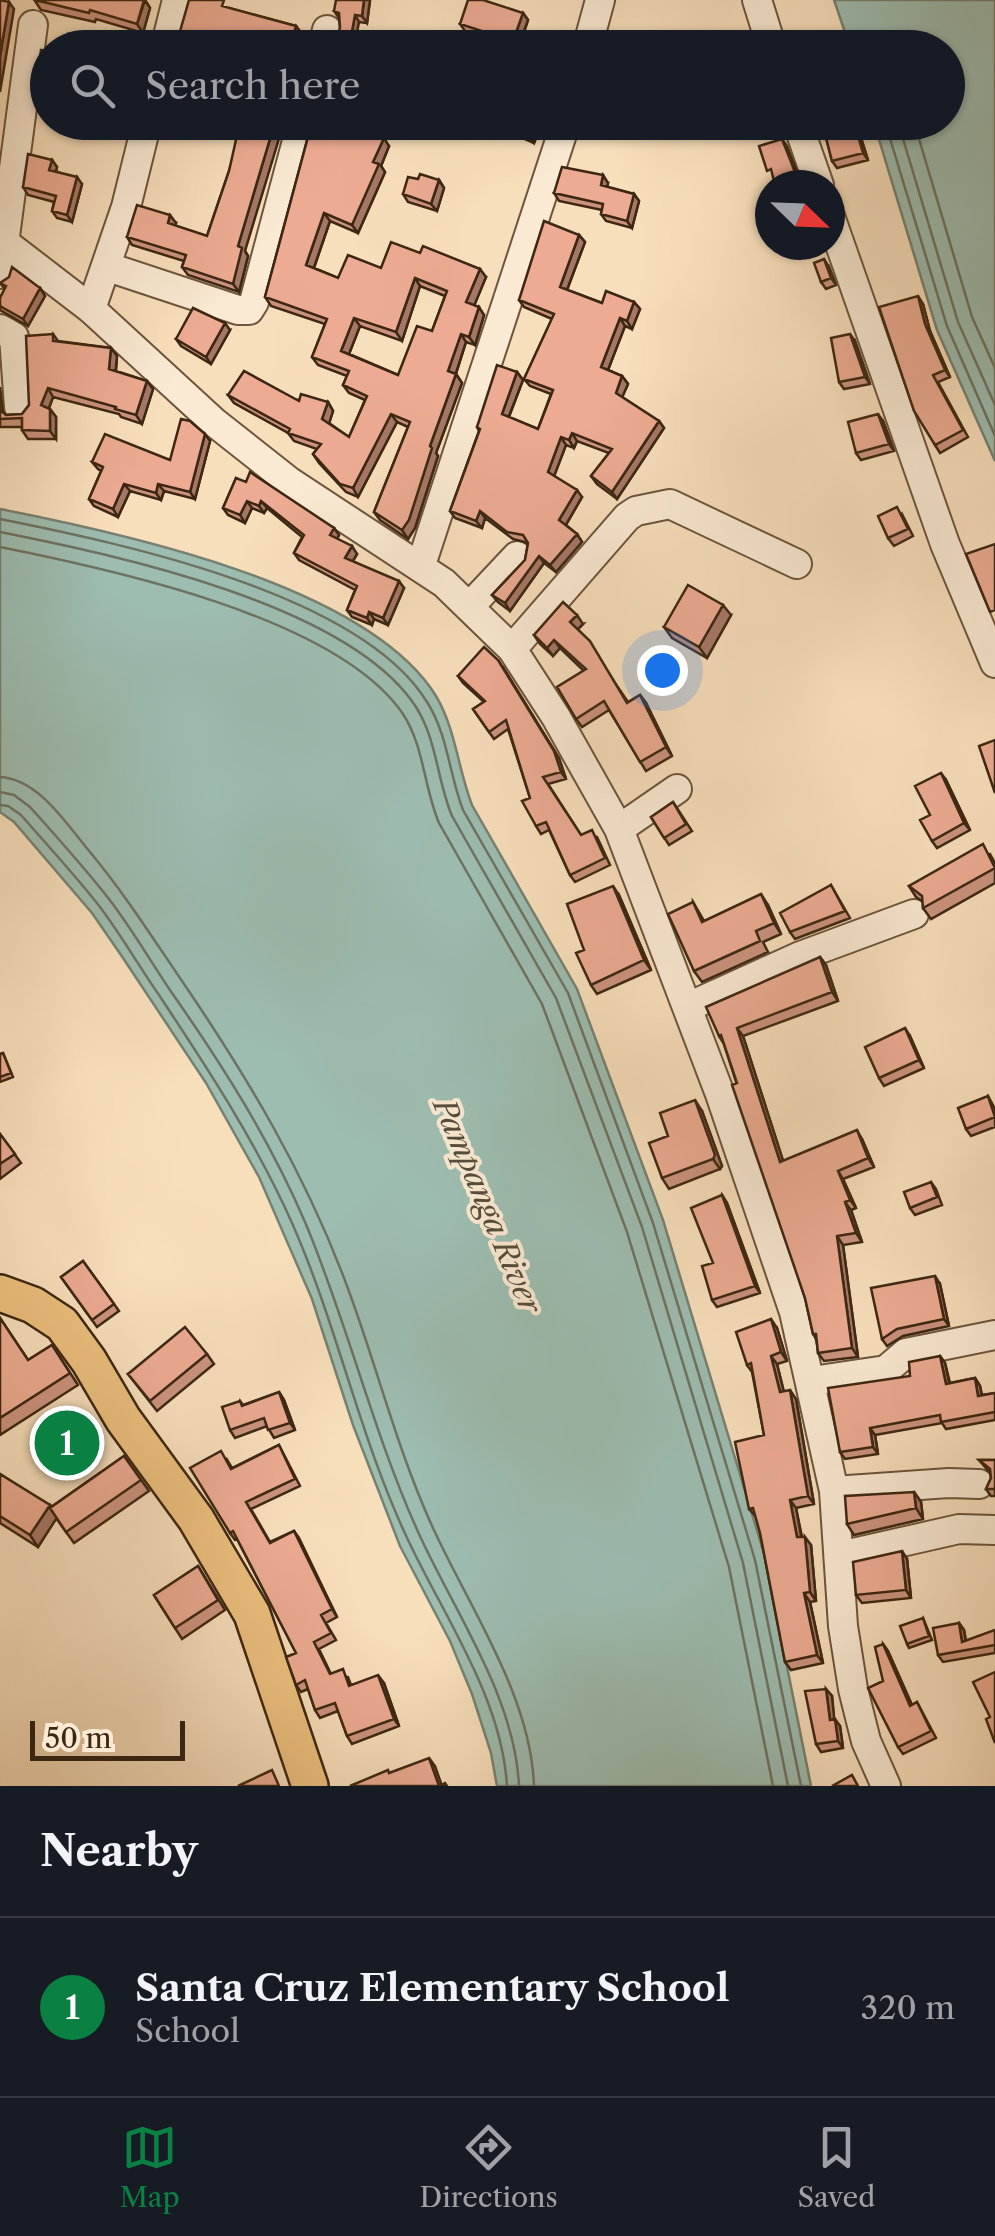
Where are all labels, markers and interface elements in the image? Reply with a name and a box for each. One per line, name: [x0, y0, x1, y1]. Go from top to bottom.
search box: [30, 30, 965, 140]
icon: search: [65, 58, 120, 113]
text: Search here: [145, 62, 360, 109]
north arrow: [755, 170, 845, 260]
your location: [637, 645, 688, 696]
water label: Pampanga River: [425, 1091, 550, 1321]
pin: 1: [34, 1406, 100, 1480]
scale bar: [30, 1716, 185, 1760]
text: 50 m: [45, 1721, 112, 1755]
text: Nearby: [40, 1825, 198, 1877]
text: Santa Cruz Elementary School: [135, 1964, 729, 2011]
text: 1: [65, 1988, 80, 2027]
text: 320 m: [860, 1988, 955, 2027]
text: School: [135, 2011, 240, 2050]
tab: Map: [120, 2120, 180, 2214]
tab: Directions: [419, 2120, 558, 2214]
tab: Saved: [797, 2120, 875, 2214]

